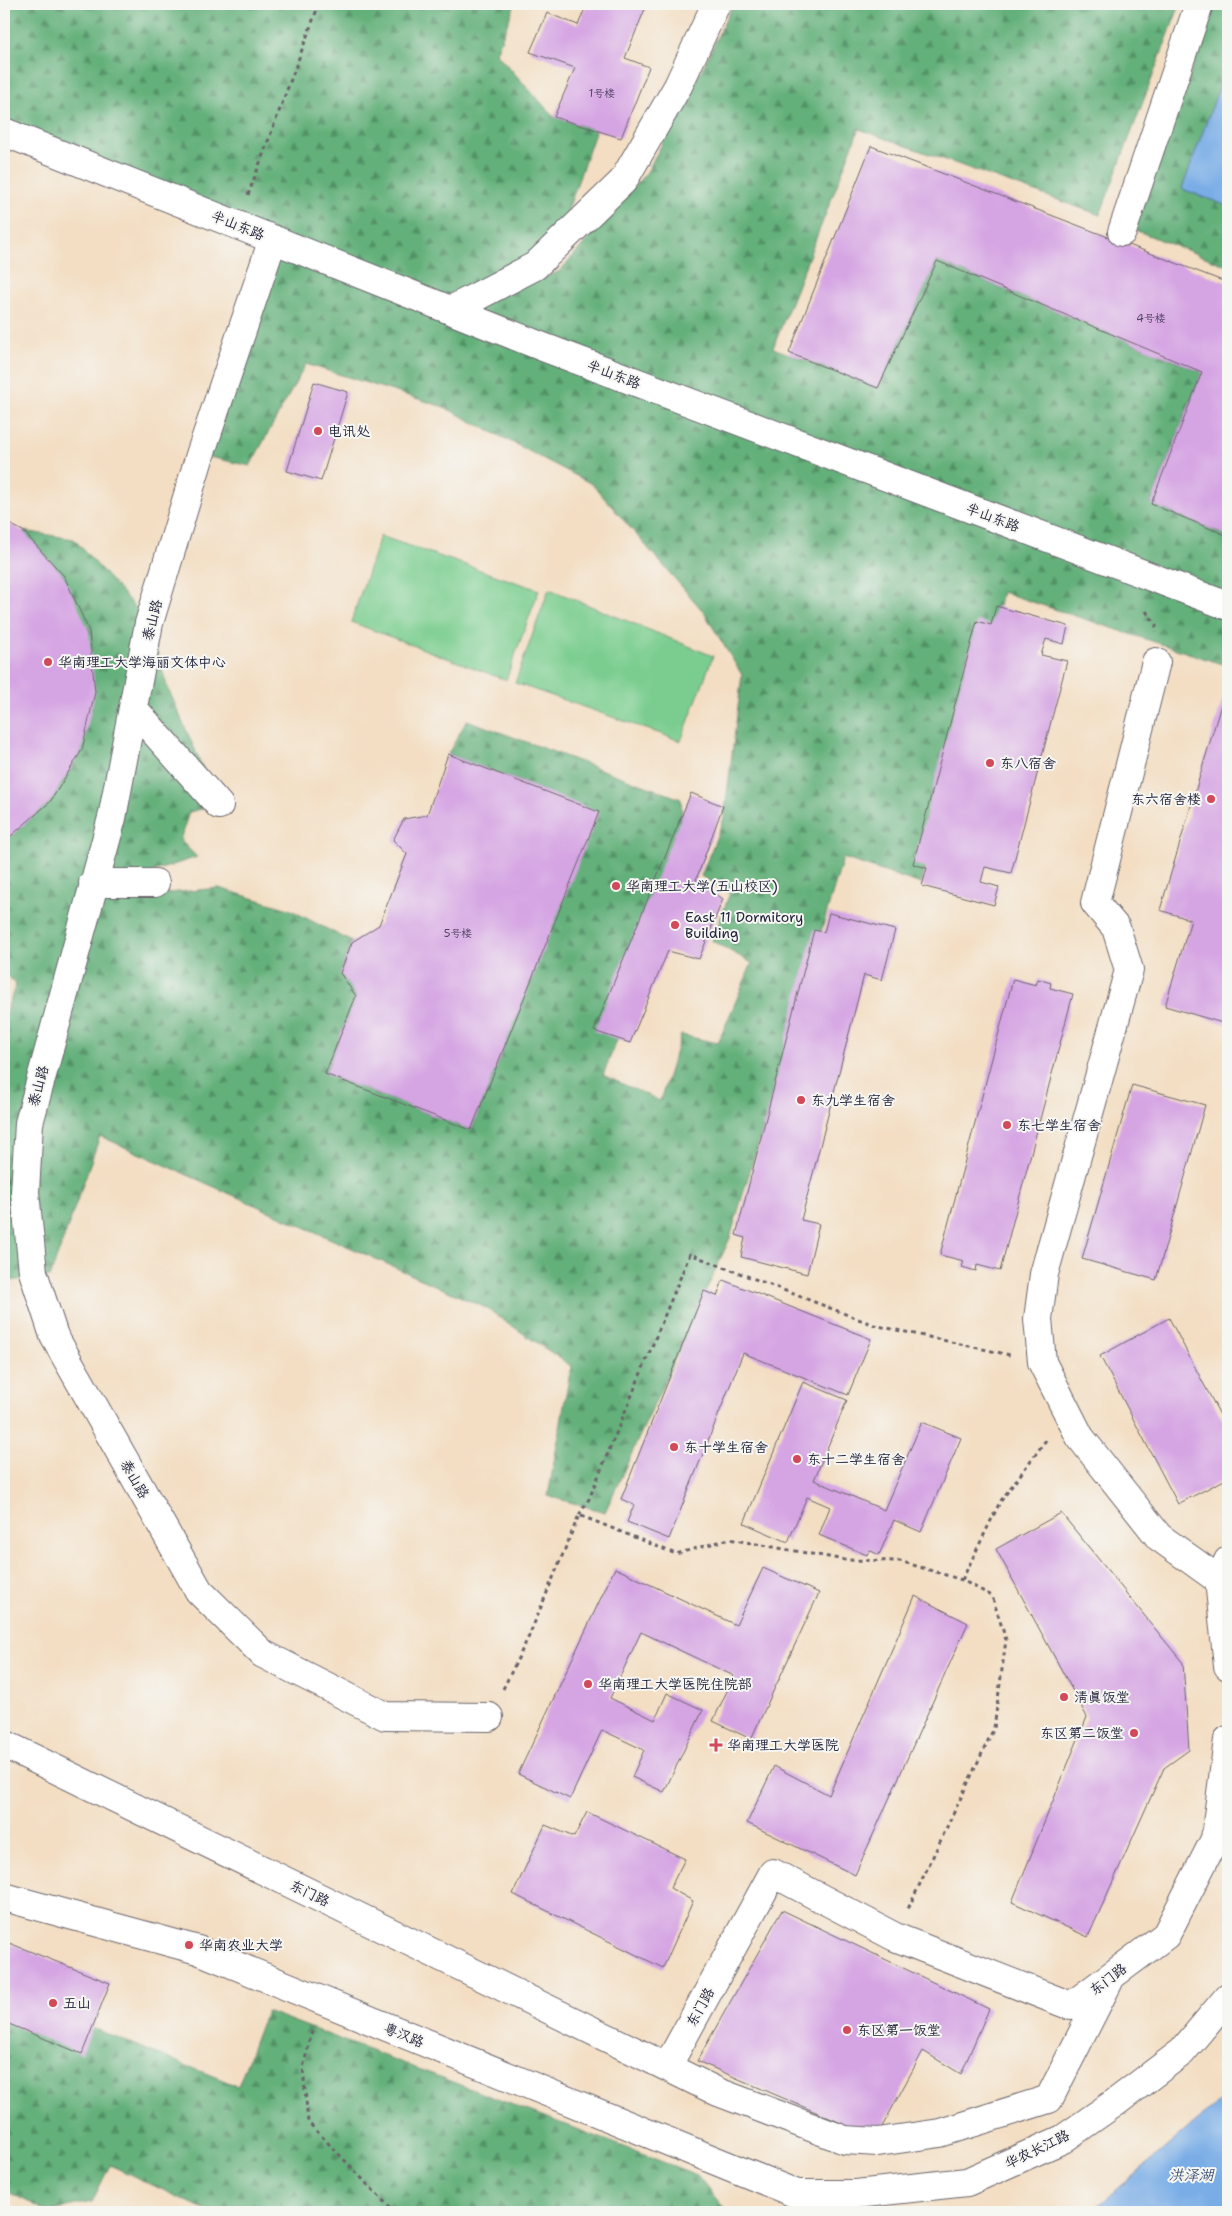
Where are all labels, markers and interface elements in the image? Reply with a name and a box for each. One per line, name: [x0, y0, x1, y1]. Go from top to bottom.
house number: 1号楼: [589, 86, 615, 101]
street label: 半山东路: [209, 206, 267, 244]
house number: 4号楼: [1136, 311, 1166, 326]
street label: 半山东路: [585, 356, 643, 392]
place label: 电讯处: [328, 422, 370, 440]
marker: 电讯处: [312, 425, 324, 437]
street label: 半山东路: [964, 499, 1022, 535]
street label: 泰山路: [138, 597, 166, 643]
place label: 华南理工大学海丽文体中心: [58, 653, 226, 671]
marker: 华南理工大学海丽文体中心: [42, 656, 54, 668]
place label: 东八宿舍: [1000, 754, 1056, 772]
marker: 东八宿舍: [984, 757, 996, 769]
place label: 东六宿舍楼: [1131, 790, 1201, 808]
marker: 东六宿舍楼: [1205, 793, 1217, 805]
place label: 华南理工大学(五山校区): [626, 877, 778, 895]
marker: 华南理工大学(五山校区): [610, 880, 622, 892]
place label: East 11 Dormitory Building: [685, 908, 803, 942]
marker: East 11 Dormitory Building: [669, 919, 681, 931]
house number: 5号楼: [444, 926, 472, 941]
street label: 泰山路: [24, 1063, 52, 1109]
place label: 东九学生宿舍: [811, 1091, 895, 1109]
marker: 东九学生宿舍: [795, 1094, 807, 1106]
place label: 东七学生宿舍: [1017, 1116, 1101, 1134]
marker: 东七学生宿舍: [1001, 1119, 1013, 1131]
place label: 东十学生宿舍: [684, 1438, 768, 1456]
marker: 东十学生宿舍: [668, 1441, 680, 1453]
place label: 东十二学生宿舍: [807, 1450, 905, 1468]
marker: 东十二学生宿舍: [791, 1453, 803, 1465]
street label: 泰山路: [117, 1456, 153, 1502]
place label: 华南理工大学医院住院部: [598, 1675, 752, 1693]
marker: 华南理工大学医院住院部: [582, 1678, 594, 1690]
place label: 清真饭堂: [1074, 1688, 1130, 1706]
marker: 清真饭堂: [1058, 1691, 1070, 1703]
place label: 东区第二饭堂: [1040, 1724, 1124, 1742]
marker: 东区第二饭堂: [1128, 1727, 1140, 1739]
place label: 华南理工大学医院: [727, 1736, 839, 1754]
marker: 华南理工大学医院: [709, 1738, 723, 1752]
street label: 东门路: [287, 1876, 333, 1910]
place label: 华南农业大学: [199, 1936, 283, 1954]
marker: 华南农业大学: [183, 1939, 195, 1951]
street label: 东门路: [1086, 1959, 1130, 1999]
street label: 东门路: [682, 1984, 718, 2030]
place label: 五山: [63, 1994, 91, 2012]
marker: 五山: [47, 1997, 59, 2009]
street label: 粤汉路: [381, 2019, 427, 2051]
place label: 东区第一饭堂: [857, 2021, 941, 2039]
marker: 东区第一饭堂: [841, 2024, 853, 2036]
street label: 华农长江路: [1002, 2126, 1072, 2172]
water label: 洪泽湖: [1168, 2165, 1215, 2185]

